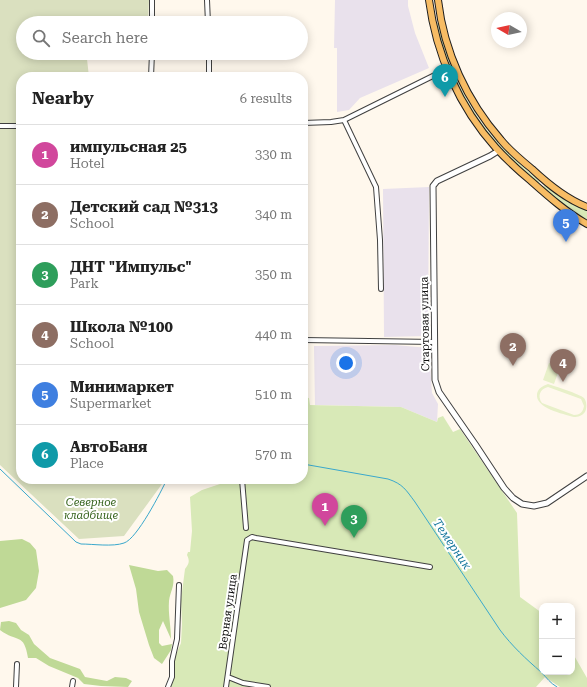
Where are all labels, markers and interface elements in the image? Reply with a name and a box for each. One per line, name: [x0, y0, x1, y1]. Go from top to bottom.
north arrow: [491, 12, 527, 48]
search box: [16, 16, 308, 60]
icon: search: [30, 27, 52, 49]
text: Search here: [62, 29, 148, 47]
pin: 6: [432, 64, 458, 97]
text: Nearby: [32, 88, 94, 108]
text: 6 results: [240, 91, 292, 106]
text: импульсная 25: [70, 138, 187, 156]
text: 1: [41, 147, 49, 162]
text: 330 m: [255, 147, 292, 162]
text: Hotel: [70, 156, 104, 171]
text: Детский сад №313: [70, 198, 218, 216]
text: 2: [41, 207, 49, 222]
text: 340 m: [255, 207, 292, 222]
pin: 5: [553, 209, 579, 242]
text: School: [70, 216, 114, 231]
text: ДНТ "Импульс": [70, 258, 192, 276]
text: 3: [41, 267, 49, 282]
text: 350 m: [255, 267, 292, 282]
text: Park: [70, 276, 99, 291]
street label: Стартовая улица: [418, 277, 432, 371]
text: Школа №100: [70, 318, 173, 336]
text: 4: [41, 327, 49, 342]
text: 440 m: [255, 327, 292, 342]
pin: 2: [500, 333, 526, 366]
text: School: [70, 336, 114, 351]
pin: 4: [550, 349, 576, 382]
your location: [336, 353, 356, 373]
text: Минимаркет: [70, 378, 174, 396]
text: 5: [41, 387, 49, 402]
text: 510 m: [255, 387, 292, 402]
text: Supermarket: [70, 396, 151, 411]
text: АвтоБаня: [70, 438, 148, 456]
text: 6: [41, 447, 49, 462]
text: 570 m: [255, 447, 292, 462]
text: Place: [70, 456, 104, 471]
pin: 1: [312, 493, 338, 526]
park label: Северное кладбище: [64, 496, 118, 522]
pin: 3: [341, 505, 367, 538]
water label: Темерник: [430, 516, 474, 572]
street label: Верная улица: [216, 573, 240, 651]
map controls: [539, 603, 575, 675]
button: +: [539, 603, 575, 639]
button: −: [539, 639, 575, 675]

